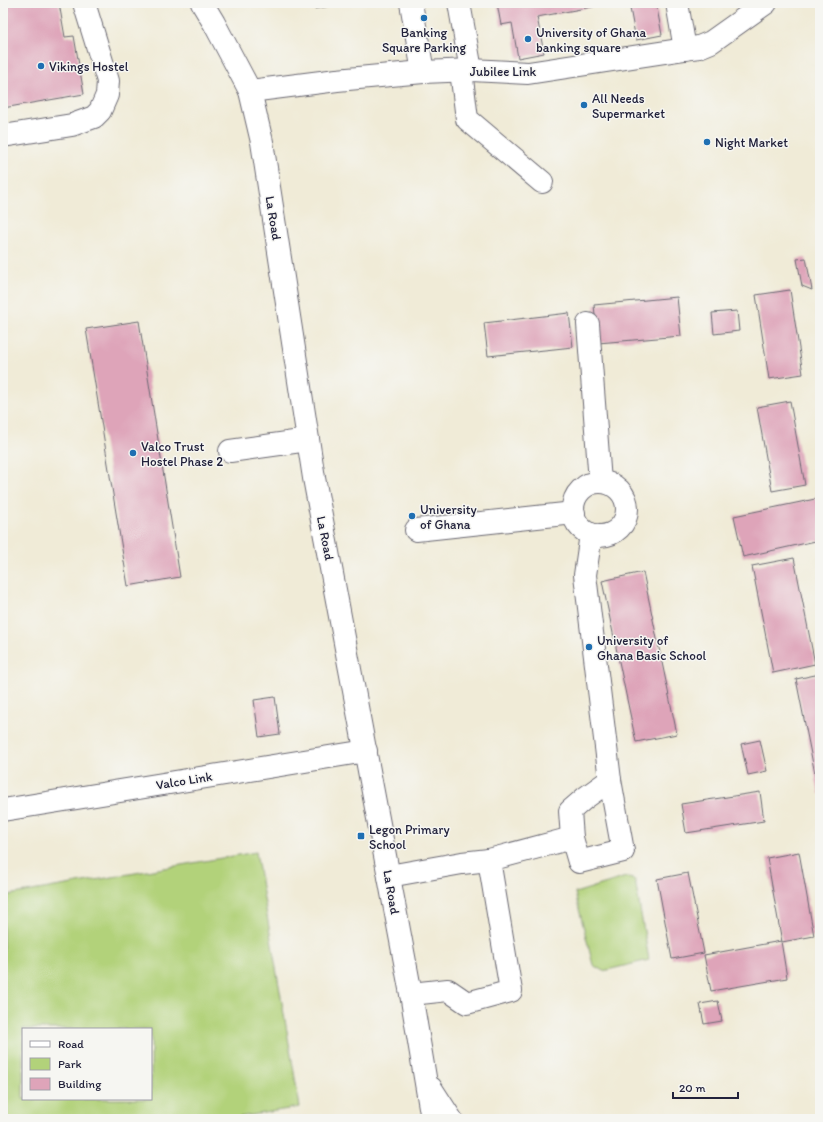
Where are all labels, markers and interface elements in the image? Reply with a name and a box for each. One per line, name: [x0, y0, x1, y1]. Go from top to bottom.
marker: Banking Square Parking: [419, 13, 429, 23]
place label: Banking Square Parking: [382, 25, 466, 55]
place label: University of Ghana banking square: [536, 25, 646, 55]
marker: University of Ghana banking square: [523, 34, 533, 44]
place label: Vikings Hostel: [49, 59, 129, 74]
marker: Vikings Hostel: [36, 61, 46, 71]
street label: Jubilee Link: [470, 64, 537, 79]
place label: All Needs Supermarket: [592, 91, 665, 121]
marker: All Needs Supermarket: [579, 100, 589, 110]
place label: Night Market: [715, 135, 788, 150]
marker: Night Market: [702, 137, 712, 147]
street label: La Road: [263, 195, 284, 241]
place label: Valco Trust Hostel Phase 2: [141, 439, 223, 469]
marker: Valco Trust Hostel Phase 2: [128, 448, 138, 458]
place label: University of Ghana: [420, 502, 477, 532]
marker: University of Ghana: [407, 511, 417, 521]
street label: La Road: [314, 515, 337, 562]
place label: University of Ghana Basic School: [597, 633, 706, 663]
marker: University of Ghana Basic School: [584, 642, 594, 652]
street label: Valco Link: [155, 769, 214, 792]
place label: Legon Primary School: [369, 822, 450, 852]
marker: Legon Primary School: [356, 831, 366, 841]
street label: La Road: [380, 869, 403, 915]
legend: [22, 1028, 152, 1100]
text: Road: [58, 1037, 84, 1051]
text: Park: [58, 1057, 82, 1071]
scale bar: [673, 1074, 738, 1100]
text: Building: [58, 1077, 102, 1091]
text: 20 m: [679, 1081, 706, 1095]

